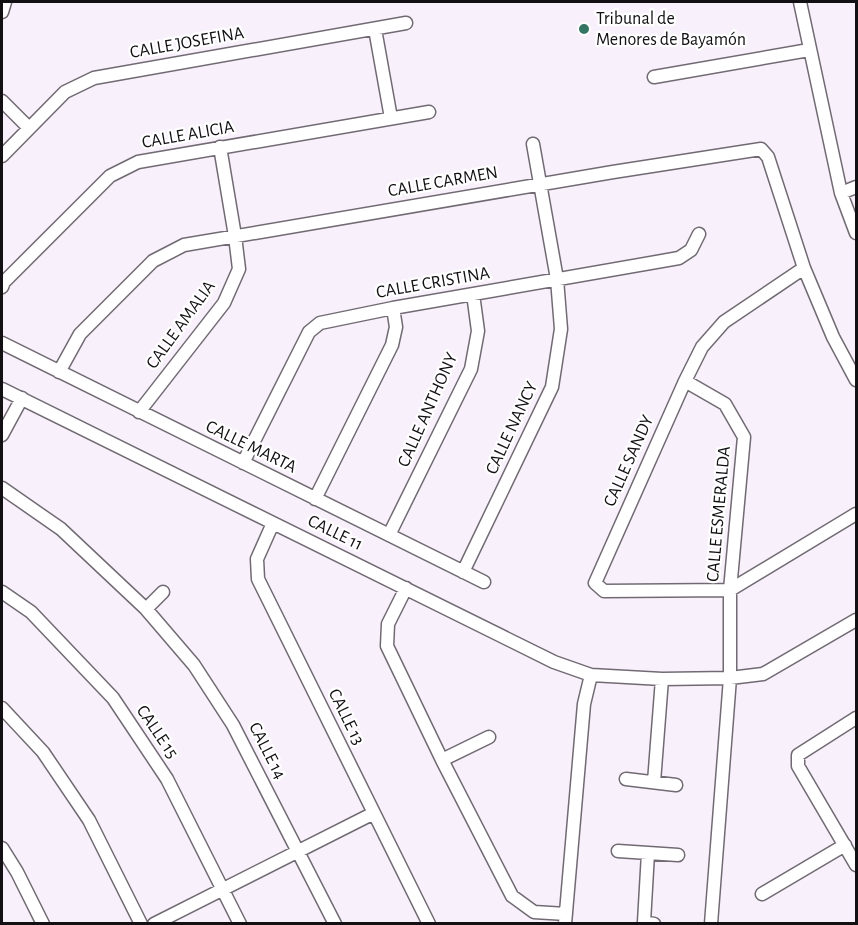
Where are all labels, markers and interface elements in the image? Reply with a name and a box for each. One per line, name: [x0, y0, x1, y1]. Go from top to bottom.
place label: Tribunal de Menores de Bayamón: [596, 10, 746, 49]
marker: Tribunal de Menores de Bayamón: [577, 22, 591, 36]
street label: CALLE JOSEFINA: [129, 24, 246, 62]
street label: CALLE ALICIA: [140, 118, 236, 152]
street label: CALLE CARMEN: [387, 163, 499, 201]
street label: CALLE CRISTINA: [375, 264, 492, 302]
street label: CALLE AMALIA: [143, 277, 219, 372]
street label: CALLE ANTHONY: [395, 350, 461, 470]
street label: CALLE NANCY: [483, 378, 541, 477]
street label: CALLE SANDY: [601, 412, 657, 509]
street label: CALLE MARTA: [203, 417, 300, 477]
street label: CALLE ESMERALDA: [704, 445, 734, 583]
street label: CALLE 11: [305, 512, 365, 554]
street label: CALLE 13: [325, 686, 367, 748]
street label: CALLE 15: [133, 702, 181, 762]
street label: CALLE 14: [245, 720, 289, 783]

